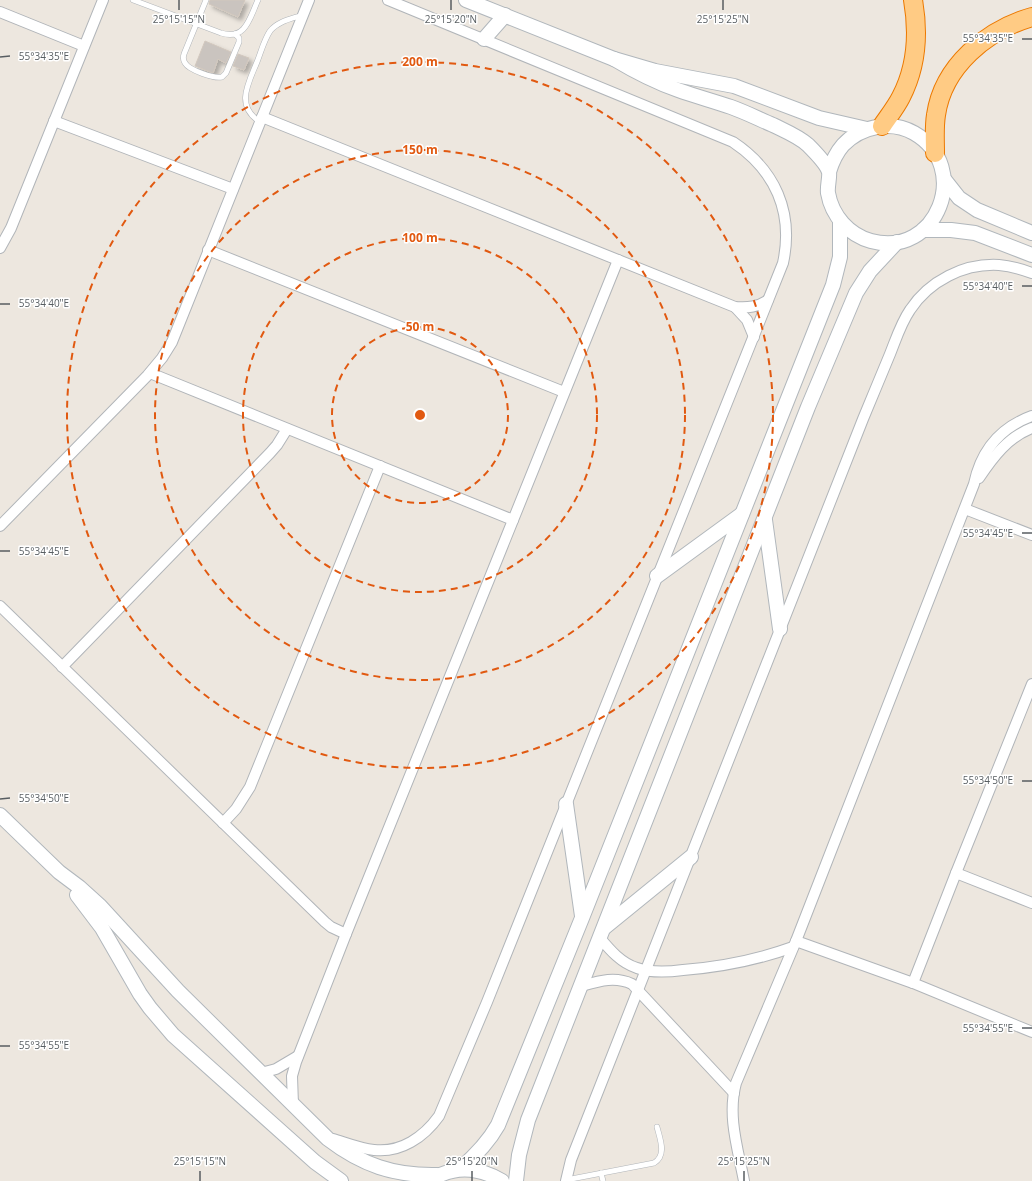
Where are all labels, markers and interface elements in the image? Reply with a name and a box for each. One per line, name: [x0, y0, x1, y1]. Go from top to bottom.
text: 25°15'15"N: [153, 12, 205, 26]
text: 25°15'20"N: [425, 12, 477, 26]
text: 25°15'25"N: [697, 12, 749, 26]
text: 55°34'35"E: [963, 31, 1013, 45]
text: 55°34'35"E: [19, 49, 69, 63]
text: 200 m: [402, 53, 438, 70]
text: 150 m: [402, 141, 438, 158]
text: 100 m: [402, 229, 438, 246]
text: 55°34'40"E: [963, 279, 1013, 293]
text: 55°34'40"E: [19, 296, 69, 310]
text: 50 m: [406, 318, 434, 335]
centre of rings: [413, 408, 427, 422]
text: 55°34'45"E: [963, 526, 1013, 540]
text: 55°34'45"E: [19, 544, 69, 558]
text: 55°34'50"E: [963, 773, 1013, 787]
text: 55°34'50"E: [19, 791, 69, 805]
text: 55°34'55"E: [963, 1021, 1013, 1035]
text: 55°34'55"E: [19, 1038, 69, 1052]
text: 25°15'15"N: [174, 1154, 226, 1168]
text: 25°15'20"N: [446, 1154, 498, 1168]
text: 25°15'25"N: [718, 1154, 770, 1168]

